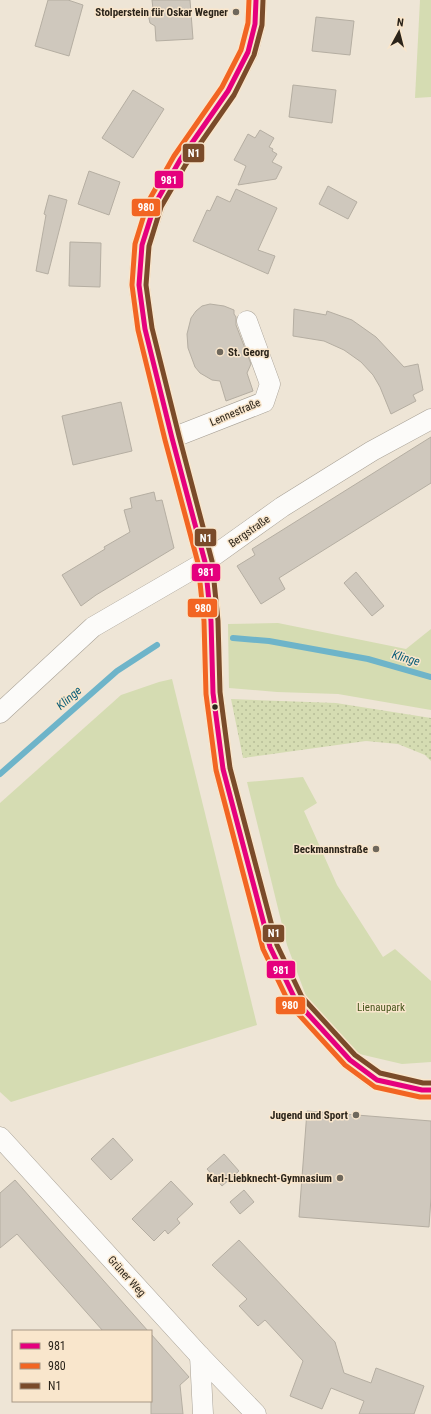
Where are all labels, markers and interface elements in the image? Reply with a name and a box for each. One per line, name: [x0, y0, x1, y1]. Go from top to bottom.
place label: Stolperstein für Oskar Wegner: [95, 6, 228, 19]
marker: Stolperstein für Oskar Wegner: [231, 7, 241, 17]
north arrow: [379, 12, 419, 52]
text: N: [396, 16, 405, 29]
line badge: N1: [182, 143, 205, 163]
text: N1: [188, 147, 200, 160]
line badge: 981: [154, 170, 184, 189]
text: 981: [161, 174, 177, 187]
line badge: 980: [131, 198, 161, 217]
text: 980: [138, 201, 155, 214]
place label: St. Georg: [228, 346, 269, 359]
marker: St. Georg: [215, 347, 225, 357]
street label: Lennestraße: [208, 396, 262, 429]
street label: Bergstraße: [226, 512, 272, 550]
line badge: N1: [194, 528, 217, 547]
text: N1: [200, 532, 212, 545]
line badge: 981: [191, 563, 221, 582]
text: 981: [198, 566, 214, 579]
line badge: 980: [187, 598, 218, 618]
text: 980: [195, 602, 212, 615]
water label: Klinge: [390, 647, 422, 669]
water label: Klinge: [54, 683, 85, 713]
unlabelled marker: [210, 702, 220, 712]
place label: Beckmannstraße: [294, 843, 368, 856]
marker: Beckmannstraße: [371, 844, 381, 854]
line badge: N1: [262, 924, 285, 943]
text: N1: [268, 927, 280, 940]
line badge: 981: [266, 960, 296, 979]
text: 981: [273, 964, 289, 977]
line badge: 980: [275, 996, 306, 1015]
text: 980: [282, 999, 299, 1012]
park label: Lienaupark: [357, 1001, 405, 1014]
place label: Jugend und Sport: [270, 1109, 349, 1122]
marker: Jugend und Sport: [351, 1110, 361, 1120]
place label: Karl-Liebknecht-Gymnasium: [206, 1172, 332, 1185]
marker: Karl-Liebknecht-Gymnasium: [335, 1173, 345, 1183]
street label: Grüner Weg: [105, 1253, 148, 1299]
legend: [12, 1330, 152, 1402]
text: 981: [48, 1339, 66, 1353]
text: 980: [48, 1359, 66, 1373]
text: N1: [48, 1379, 61, 1393]

